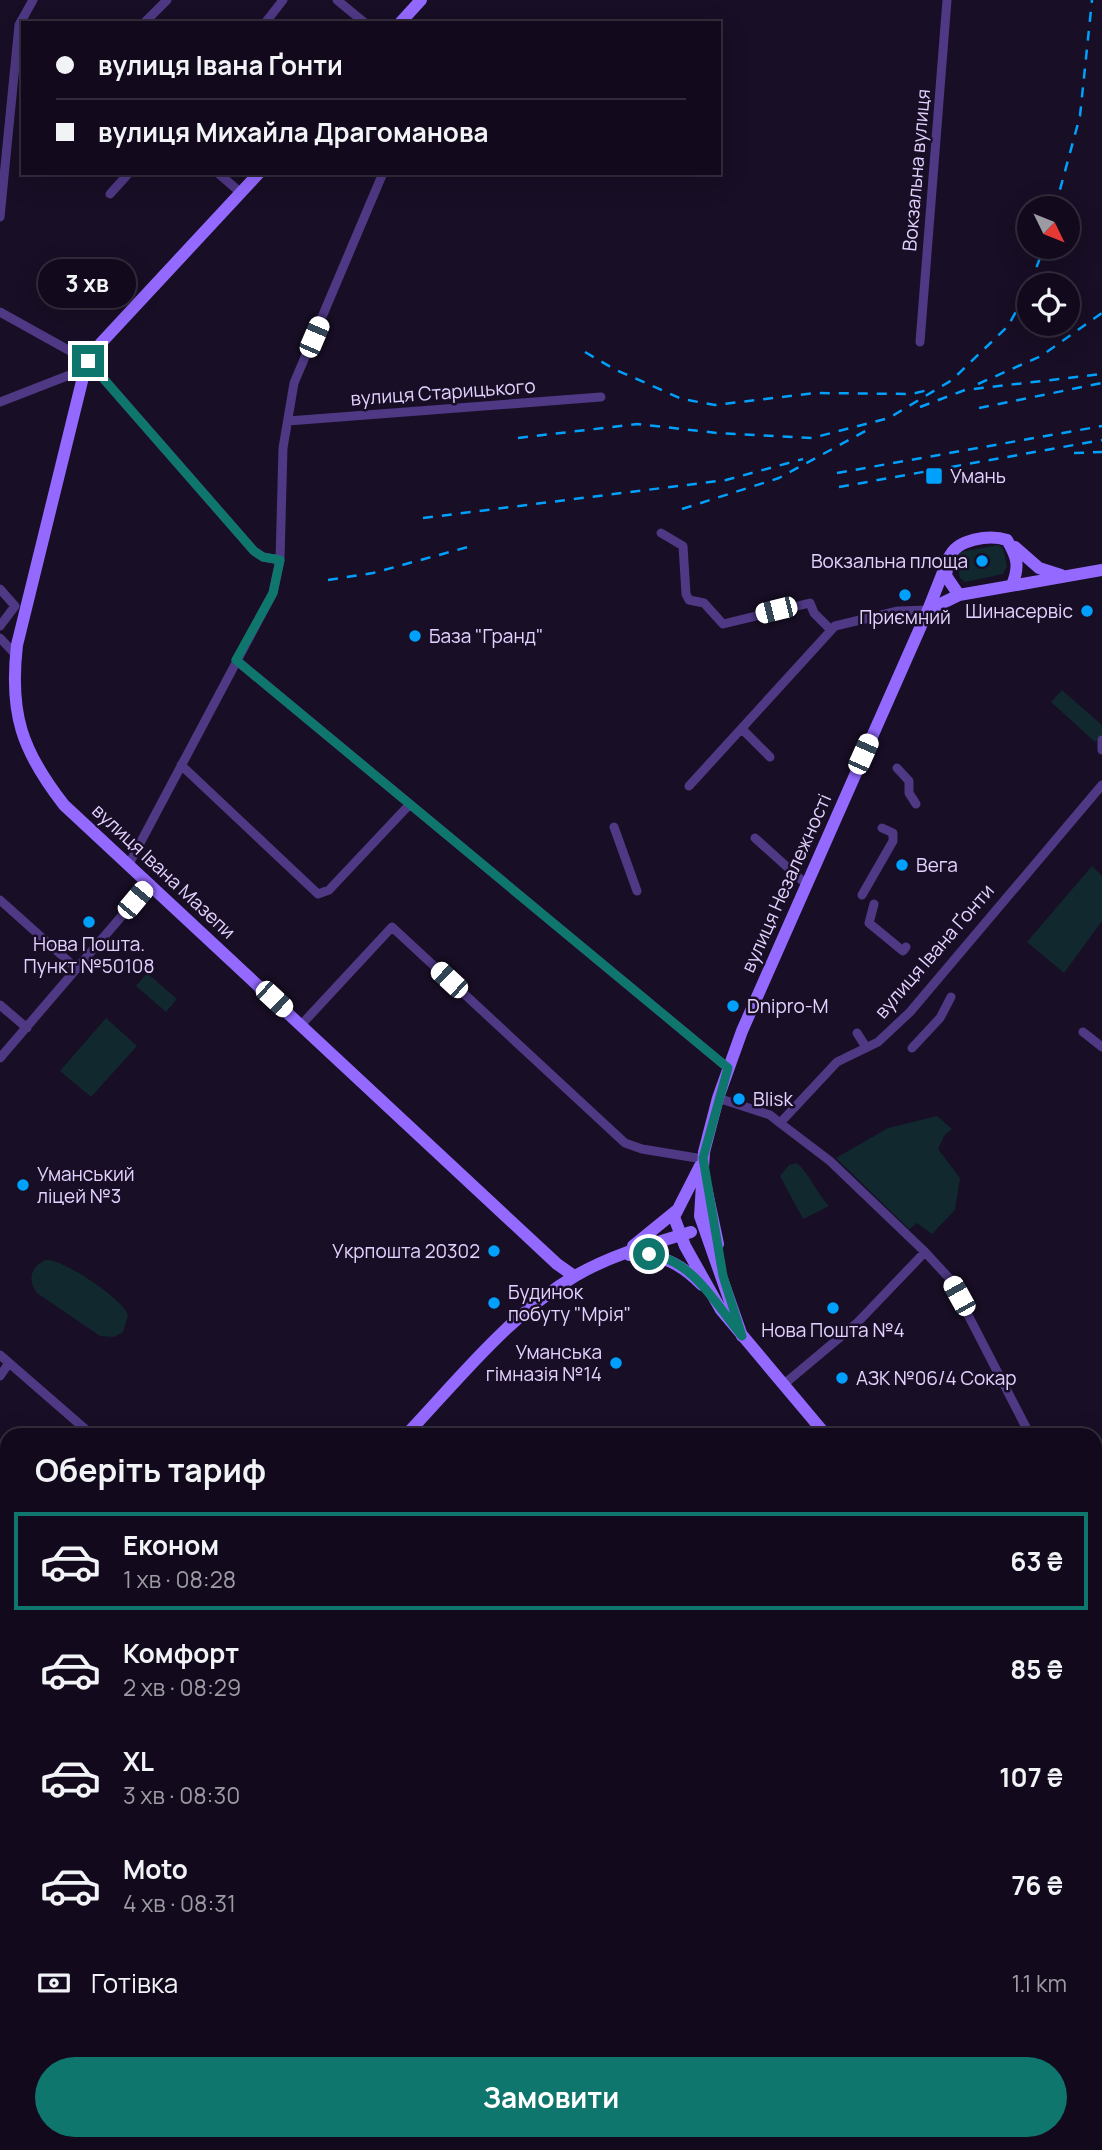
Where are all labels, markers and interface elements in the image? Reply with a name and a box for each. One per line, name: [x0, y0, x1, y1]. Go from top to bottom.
text: вулиця Івана Ґонти: [98, 47, 343, 83]
street label: Вокзальна вулиця: [896, 88, 936, 252]
text: вулиця Михайла Драгоманова: [98, 114, 488, 150]
north arrow: [1017, 196, 1080, 259]
map controls: [1017, 196, 1080, 336]
callout: 3 хв: [39, 260, 137, 308]
text: 3 хв: [65, 267, 109, 299]
button: locate: [1017, 273, 1080, 336]
car: [297, 314, 332, 360]
route end: [72, 345, 104, 377]
street label: вулиця Старицького: [350, 373, 536, 411]
place label: Умань: [950, 463, 1006, 489]
marker: Умань: [924, 466, 944, 486]
place label: Вокзальна площа: [811, 548, 968, 574]
marker: Вокзальна площа: [974, 553, 990, 569]
marker: Приємний: [897, 587, 913, 603]
car: [754, 595, 799, 625]
place label: Шинасервіс: [965, 598, 1073, 624]
marker: Шинасервіс: [1079, 603, 1095, 619]
place label: Приємний: [859, 604, 951, 630]
place label: База "Гранд": [429, 623, 543, 649]
marker: База "Гранд": [407, 628, 423, 644]
car: [845, 731, 882, 777]
street label: вулиця Незалежності: [735, 789, 837, 977]
street label: вулиця Івана Мазепи: [87, 798, 241, 944]
place label: Вега: [916, 852, 958, 878]
marker: Вега: [894, 857, 910, 873]
car: [114, 877, 157, 923]
street label: вулиця Івана Ґонти: [868, 878, 1000, 1024]
marker: Нова Пошта. Пункт №50108: [81, 914, 97, 930]
place label: Нова Пошта. Пункт №50108: [24, 931, 154, 979]
car: [427, 958, 472, 1002]
car: [252, 977, 297, 1021]
place label: Dnipro-M: [747, 993, 829, 1019]
marker: Dnipro-M: [725, 998, 741, 1014]
place label: Blisk: [753, 1086, 793, 1112]
marker: Blisk: [731, 1091, 747, 1107]
place label: Уманський ліцей №3: [37, 1161, 135, 1209]
marker: Уманський ліцей №3: [15, 1177, 31, 1193]
place label: Укрпошта 20302: [332, 1238, 480, 1264]
route start: [633, 1238, 665, 1270]
marker: Укрпошта 20302: [486, 1243, 502, 1259]
car: [940, 1273, 979, 1319]
place label: Будинок побуту "Мрія": [508, 1279, 631, 1327]
marker: Будинок побуту "Мрія": [486, 1295, 502, 1311]
marker: Нова Пошта №4: [825, 1300, 841, 1316]
place label: Нова Пошта №4: [761, 1317, 905, 1343]
place label: Уманська гімназія №14: [486, 1339, 602, 1387]
marker: Уманська гімназія №14: [608, 1355, 624, 1371]
place label: АЗК №06/4 Сокар: [856, 1365, 1017, 1391]
marker: АЗК №06/4 Сокар: [834, 1370, 850, 1386]
text: Оберіть тариф: [35, 1448, 266, 1492]
text: Економ: [123, 1527, 219, 1563]
icon: car: [39, 1530, 102, 1593]
text: 63 ₴: [1010, 1543, 1063, 1579]
text: 1 хв · 08:28: [123, 1563, 236, 1595]
text: Комфорт: [123, 1635, 239, 1671]
icon: car: [39, 1638, 102, 1701]
text: 85 ₴: [1010, 1651, 1063, 1687]
text: 2 хв · 08:29: [123, 1671, 241, 1703]
text: XL: [123, 1743, 154, 1779]
icon: car: [39, 1746, 102, 1809]
text: 107 ₴: [999, 1759, 1063, 1795]
text: 3 хв · 08:30: [123, 1779, 240, 1811]
text: Moto: [123, 1851, 188, 1887]
icon: car: [39, 1854, 102, 1917]
text: 76 ₴: [1011, 1867, 1063, 1903]
text: 4 хв · 08:31: [123, 1887, 236, 1919]
icon: cash: [35, 1964, 73, 2002]
text: Готівка: [91, 1965, 178, 2001]
text: 1.1 km: [1011, 1967, 1067, 1999]
button: Замовити: [35, 2057, 1067, 2137]

